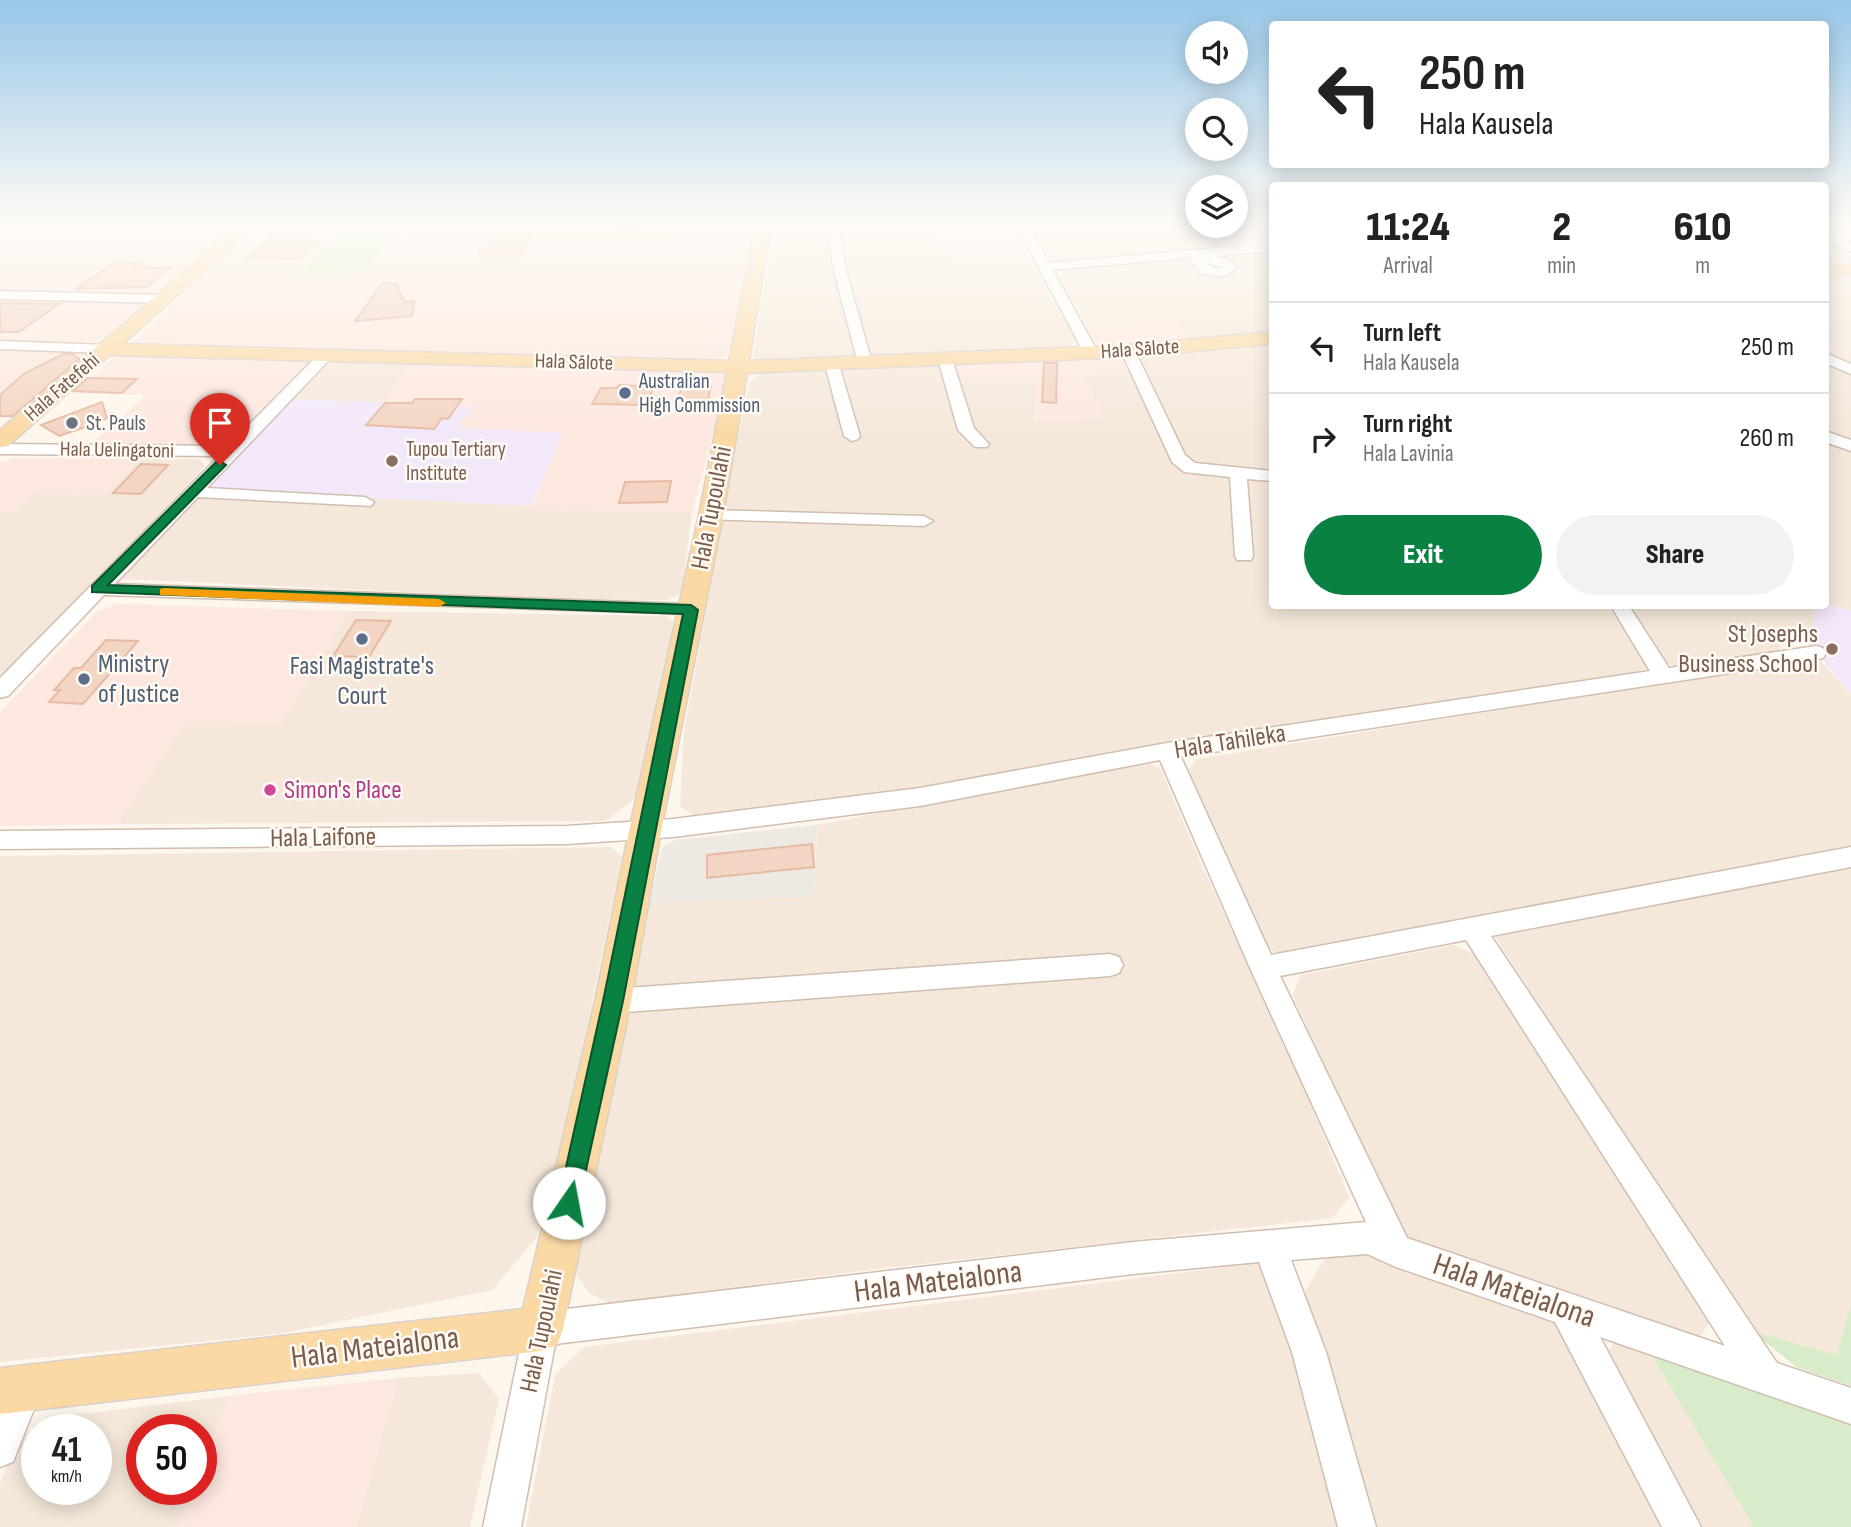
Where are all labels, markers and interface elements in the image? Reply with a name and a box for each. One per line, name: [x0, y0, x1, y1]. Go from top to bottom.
map controls: [1185, 21, 1248, 238]
button: sound: [1185, 21, 1248, 84]
text: 250 m: [1419, 45, 1525, 104]
icon: left: [1304, 49, 1395, 140]
button: search: [1185, 98, 1248, 161]
text: Hala Kausela: [1419, 105, 1554, 144]
button: layers: [1185, 175, 1248, 238]
text: 11:24: [1366, 202, 1450, 253]
text: 2: [1552, 202, 1571, 253]
text: 610: [1673, 202, 1732, 253]
text: Arrival: [1383, 252, 1433, 280]
text: min: [1547, 252, 1576, 280]
text: m: [1695, 252, 1710, 280]
text: Turn left: [1363, 318, 1441, 349]
icon: left: [1304, 329, 1342, 367]
text: 250 m: [1740, 332, 1794, 363]
street label: Hala Sālote: [1100, 334, 1180, 364]
street label: Hala Fatefehi: [19, 348, 105, 426]
street label: Hala Sālote: [534, 348, 614, 376]
text: Hala Kausela: [1363, 349, 1460, 377]
place label: Australian High Commission: [638, 369, 760, 418]
marker: Australian High Commission: [617, 385, 633, 401]
pin: [190, 393, 250, 465]
icon: arrive: [201, 404, 239, 442]
text: Turn right: [1363, 409, 1452, 440]
place label: St. Pauls: [86, 411, 146, 436]
marker: St. Pauls: [64, 415, 80, 431]
icon: right: [1304, 420, 1342, 458]
text: 260 m: [1739, 423, 1794, 454]
street label: Hala Uelingatoni: [60, 437, 174, 463]
place label: Tupou Tertiary Institute: [406, 437, 506, 486]
text: Hala Lavinia: [1363, 440, 1454, 468]
street label: Hala Tupoulahi: [685, 444, 739, 572]
marker: Tupou Tertiary Institute: [384, 453, 400, 469]
button: Exit: [1304, 515, 1542, 595]
button: Share: [1556, 515, 1794, 595]
place label: St Josephs Business School: [1678, 619, 1818, 680]
marker: Fasi Magistrate's Court: [354, 631, 370, 647]
marker: St Josephs Business School: [1824, 641, 1840, 657]
place label: Ministry of Justice: [98, 649, 179, 710]
place label: Fasi Magistrate's Court: [290, 651, 434, 712]
marker: Ministry of Justice: [76, 671, 92, 687]
street label: Hala Tahileka: [1172, 718, 1288, 766]
place label: Simon's Place: [284, 775, 402, 806]
marker: Simon's Place: [262, 782, 278, 798]
street label: Hala Laifone: [270, 822, 376, 854]
position arrow: [532, 1166, 606, 1240]
street label: Hala Mateialona: [1428, 1245, 1600, 1337]
street label: Hala Mateialona: [852, 1252, 1024, 1312]
street label: Hala Tupoulahi: [514, 1267, 570, 1395]
street label: Hala Mateialona: [289, 1318, 461, 1378]
speed limit sign: 50: [126, 1414, 217, 1505]
text: 41: [51, 1429, 82, 1472]
text: km/h: [51, 1466, 82, 1487]

